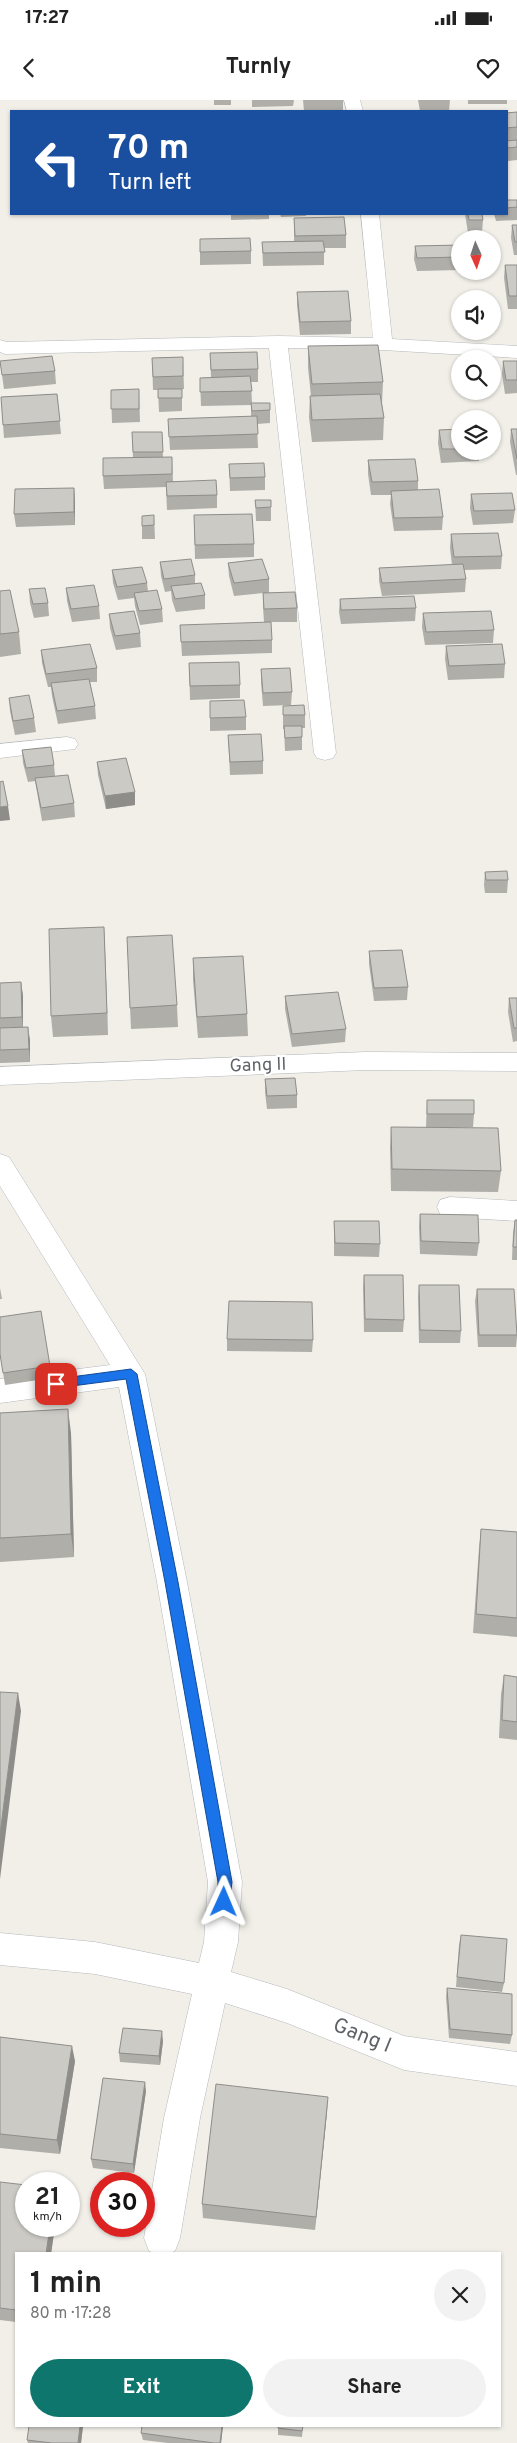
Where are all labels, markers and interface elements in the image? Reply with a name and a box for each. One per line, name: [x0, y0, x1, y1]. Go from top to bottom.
text: 17:27: [25, 6, 69, 30]
icon: back: [15, 54, 43, 82]
text: Turnly: [226, 54, 291, 81]
icon: heart: [474, 54, 502, 82]
text: 70 m: [108, 127, 189, 171]
icon: left: [25, 130, 90, 195]
text: Turn left: [108, 170, 191, 197]
north arrow: [451, 230, 501, 280]
map controls: [451, 230, 501, 460]
button: sound: [451, 290, 501, 340]
button: search: [451, 350, 501, 400]
button: layers: [451, 410, 501, 460]
street label: Gang II: [229, 1054, 287, 1078]
pin: [35, 1363, 77, 1405]
icon: arrive: [42, 1370, 70, 1398]
position arrow: [197, 1875, 249, 1927]
street label: Gang I: [329, 2012, 395, 2060]
speed limit sign: 30: [90, 2172, 155, 2237]
text: 21: [35, 2182, 60, 2214]
text: km/h: [33, 2209, 62, 2225]
text: 1 min: [30, 2266, 102, 2303]
button: close: [434, 2269, 486, 2321]
text: 80 m · 17:28: [30, 2304, 112, 2324]
button: Exit: [30, 2359, 253, 2417]
button: Share: [263, 2359, 486, 2417]

